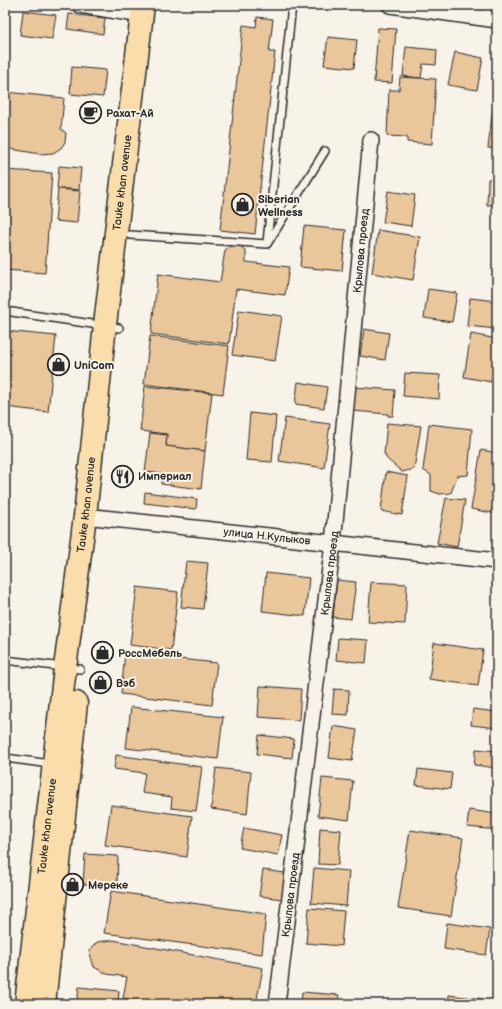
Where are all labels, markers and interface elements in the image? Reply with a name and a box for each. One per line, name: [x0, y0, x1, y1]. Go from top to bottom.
cafe icon: Рахат-Ай: [78, 100, 104, 126]
place label: Рахат-Ай: [106, 107, 154, 120]
street label: Tauke khan avenue: [110, 134, 134, 231]
shop icon: Siberian Wellness: [229, 192, 255, 218]
place label: Siberian Wellness: [258, 193, 303, 219]
street label: Крылова проезд: [350, 207, 371, 294]
shop icon: UniCom: [46, 352, 72, 378]
place label: UniCom: [74, 359, 114, 372]
street label: Tauke khan avenue: [74, 456, 98, 553]
restaurant icon: Империал: [109, 463, 135, 489]
place label: Империал: [138, 470, 191, 483]
street label: улица Н.Кулыков: [223, 525, 311, 547]
street label: Крылова проезд: [318, 530, 341, 616]
shop icon: РоссМебель: [90, 640, 116, 666]
place label: РоссМебель: [118, 647, 182, 660]
shop icon: Вэб: [87, 670, 113, 696]
place label: Вэб: [116, 677, 136, 690]
street label: Tauke khan avenue: [35, 777, 59, 875]
street label: Крылова проезд: [279, 852, 302, 938]
shop icon: Мереке: [59, 872, 85, 898]
place label: Мереке: [88, 879, 128, 892]

